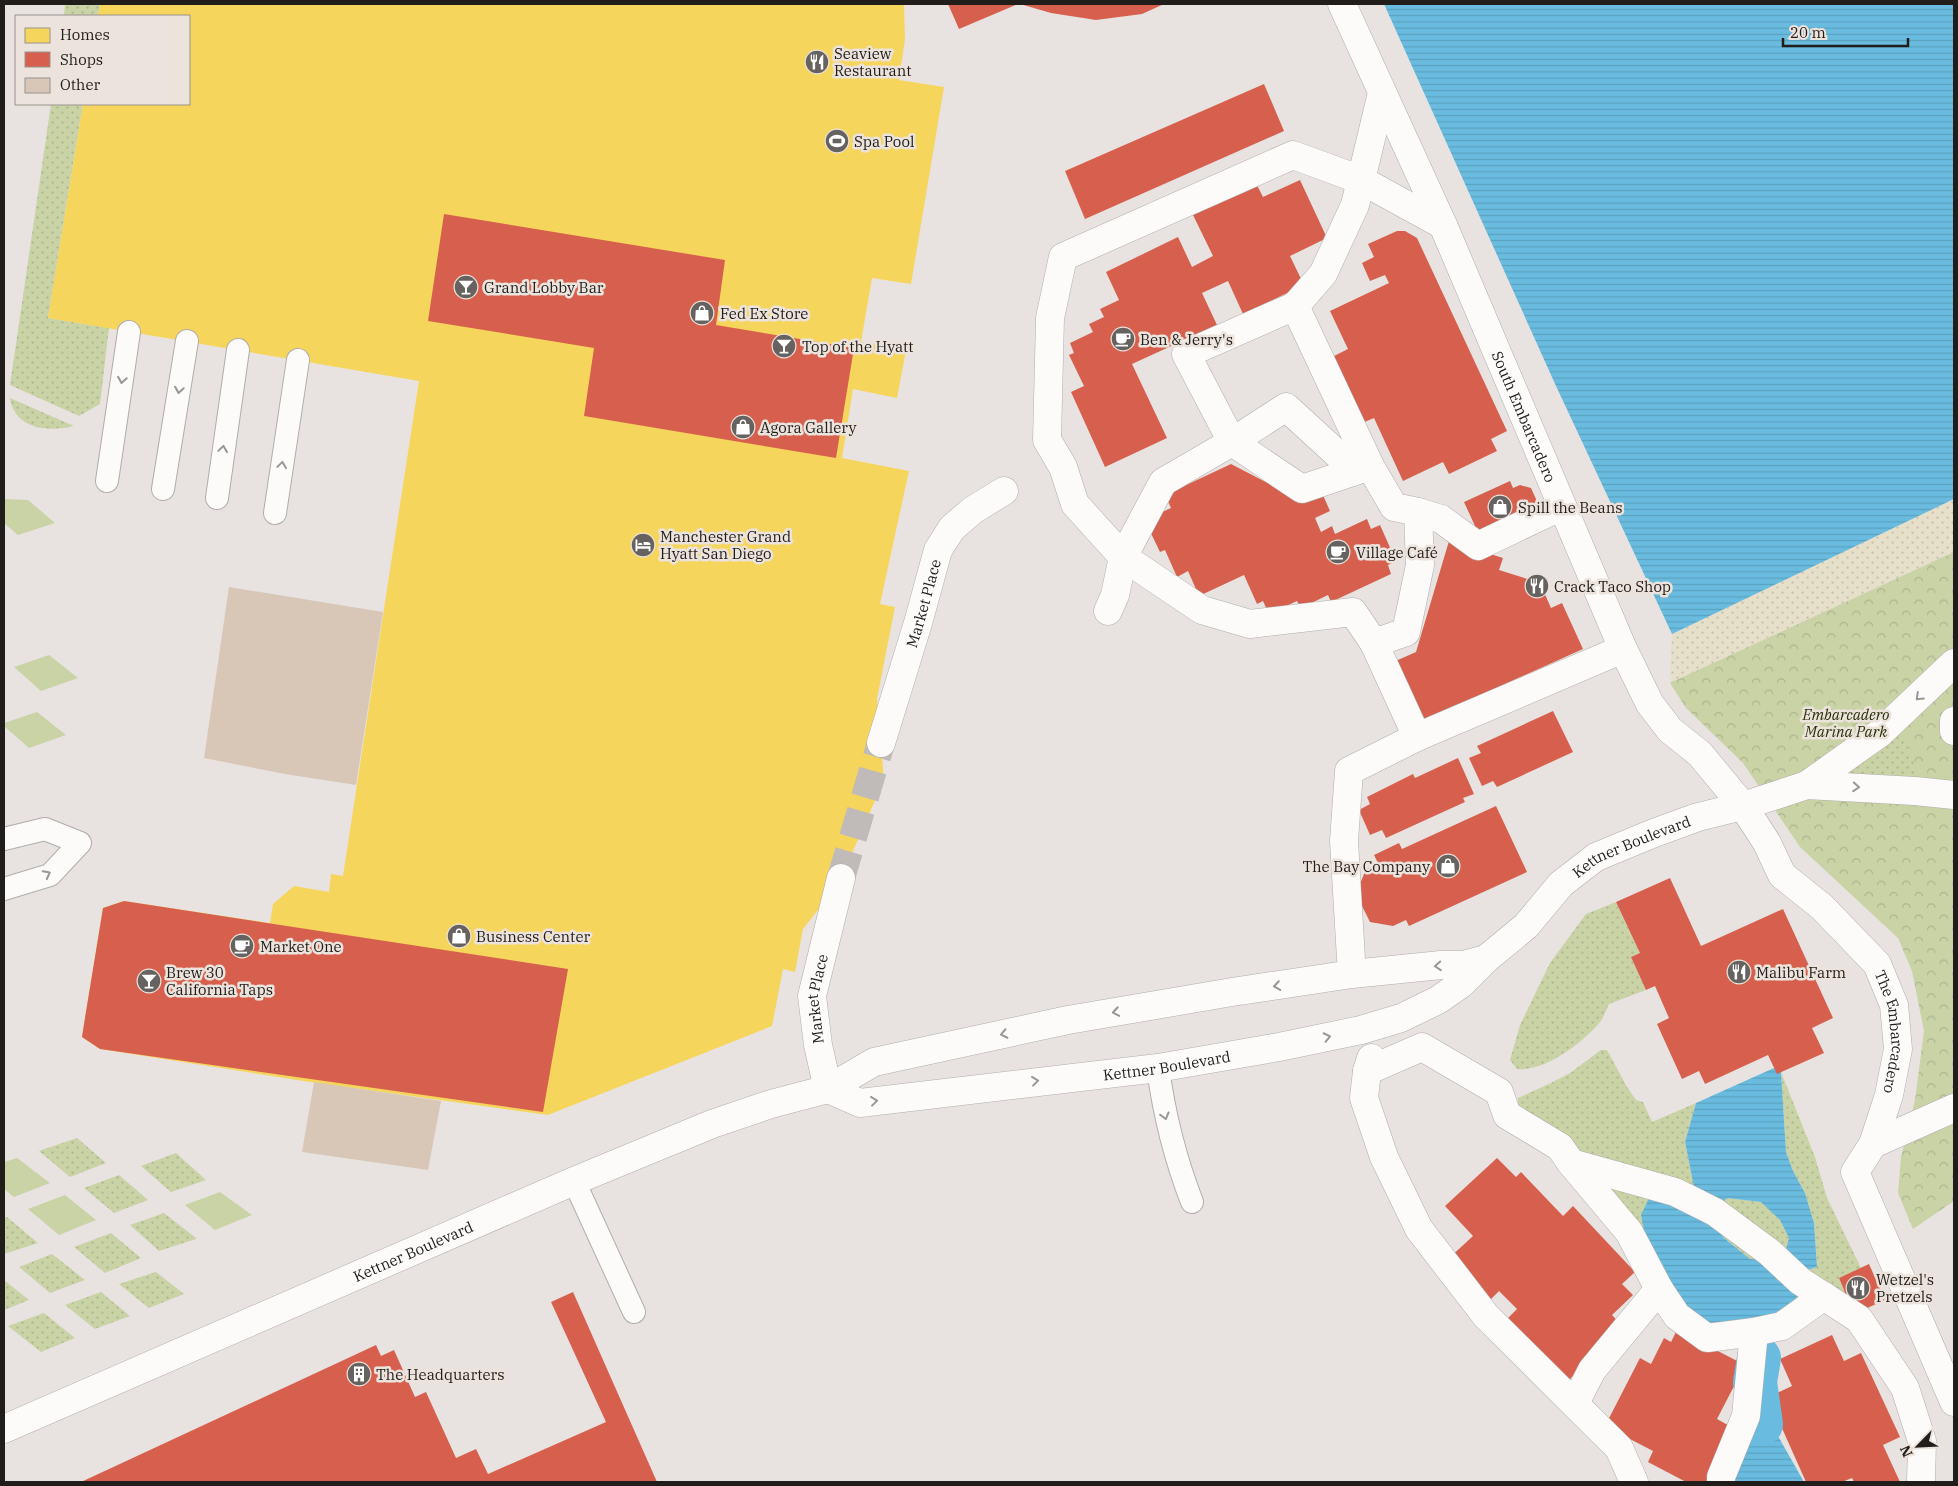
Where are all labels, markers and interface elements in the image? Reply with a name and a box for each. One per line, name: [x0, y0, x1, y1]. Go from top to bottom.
legend: [15, 15, 190, 105]
scale bar: [1783, 15, 1908, 47]
text: 20 m: [1790, 23, 1826, 42]
text: Homes: [60, 25, 110, 44]
place label: Seaview Restaurant: [834, 44, 912, 80]
restaurant icon: Seaview Restaurant: [804, 49, 830, 75]
text: Shops: [60, 50, 103, 69]
text: Other: [60, 75, 100, 94]
sports icon: Spa Pool: [824, 128, 850, 154]
place label: Spa Pool: [854, 132, 914, 151]
bar icon: Grand Lobby Bar: [453, 274, 479, 300]
place label: Grand Lobby Bar: [484, 278, 604, 297]
shop icon: Fed Ex Store: [689, 300, 715, 326]
place label: Fed Ex Store: [720, 304, 808, 323]
cafe icon: Ben & Jerry's: [1110, 326, 1136, 352]
place label: Ben & Jerry's: [1140, 330, 1233, 349]
bar icon: Top of the Hyatt: [771, 333, 797, 359]
place label: Top of the Hyatt: [802, 337, 914, 356]
street label: South Embarcadero: [1488, 348, 1561, 485]
one-way arrow: [117, 376, 127, 384]
one-way arrow: [174, 385, 184, 394]
shop icon: Agora Gallery: [730, 414, 756, 440]
place label: Agora Gallery: [760, 418, 856, 437]
one-way arrow: [218, 445, 228, 454]
one-way arrow: [276, 460, 287, 468]
shop icon: Spill the Beans: [1487, 494, 1513, 520]
place label: Spill the Beans: [1518, 498, 1623, 517]
place label: Manchester Grand Hyatt San Diego: [660, 527, 791, 563]
hotel icon: Manchester Grand Hyatt San Diego: [630, 532, 656, 558]
cafe icon: Village Café: [1325, 539, 1351, 565]
place label: Village Café: [1356, 543, 1438, 562]
street label: Market Place: [902, 557, 945, 650]
restaurant icon: Crack Taco Shop: [1524, 573, 1550, 599]
place label: Crack Taco Shop: [1554, 577, 1671, 596]
one-way arrow: [1915, 691, 1924, 700]
park label: Embarcadero Marina Park: [1802, 705, 1889, 741]
one-way arrow: [1852, 782, 1860, 793]
street label: Kettner Boulevard: [1568, 811, 1693, 882]
shop icon: The Bay Company: [1435, 853, 1461, 879]
place label: The Bay Company: [1302, 857, 1430, 876]
one-way arrow: [42, 870, 51, 880]
shop icon: Business Center: [446, 923, 472, 949]
place label: Business Center: [476, 927, 590, 946]
cafe icon: Market One: [229, 933, 255, 959]
place label: Market One: [260, 937, 342, 956]
street label: Market Place: [802, 952, 832, 1045]
restaurant icon: Malibu Farm: [1726, 959, 1752, 985]
one-way arrow: [1433, 960, 1441, 971]
place label: Brew 30 California Taps: [166, 963, 273, 999]
place label: Malibu Farm: [1756, 963, 1846, 982]
street label: The Embarcadero: [1871, 967, 1908, 1095]
bar icon: Brew 30 California Taps: [136, 968, 162, 994]
one-way arrow: [1272, 980, 1281, 990]
one-way arrow: [1112, 1007, 1121, 1017]
one-way arrow: [999, 1028, 1008, 1039]
one-way arrow: [1322, 1033, 1331, 1043]
street label: Kettner Boulevard: [1102, 1046, 1232, 1084]
one-way arrow: [1032, 1076, 1040, 1087]
one-way arrow: [870, 1096, 878, 1107]
one-way arrow: [1159, 1111, 1170, 1120]
street label: Kettner Boulevard: [350, 1217, 476, 1285]
place label: Wetzel's Pretzels: [1876, 1270, 1934, 1306]
restaurant icon: Wetzel's Pretzels: [1845, 1275, 1871, 1301]
building icon: The Headquarters: [346, 1361, 372, 1387]
place label: The Headquarters: [376, 1365, 505, 1384]
north arrow: [1893, 1421, 1943, 1471]
text: N: [1896, 1443, 1917, 1460]

